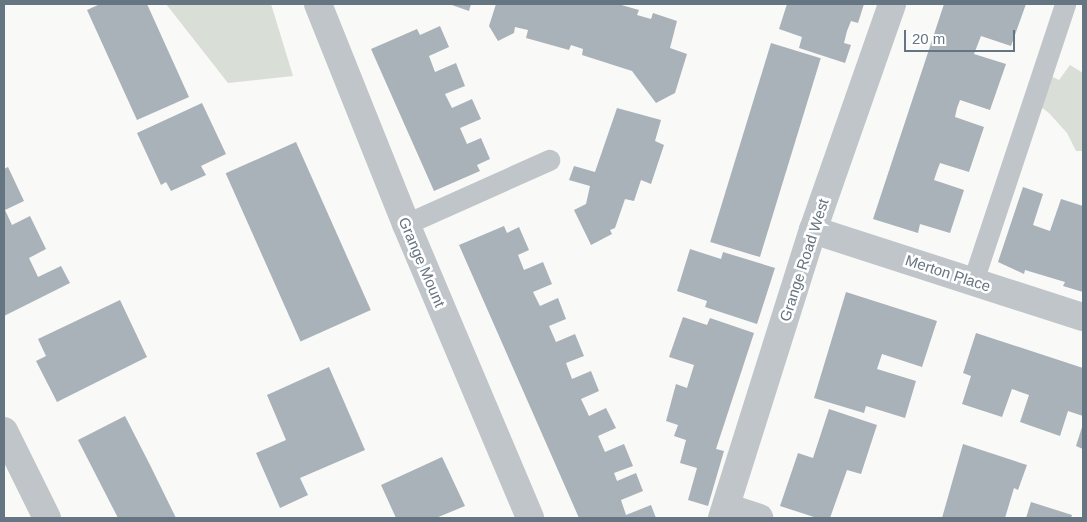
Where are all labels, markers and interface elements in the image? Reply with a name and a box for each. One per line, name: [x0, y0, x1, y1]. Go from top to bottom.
scale bar: [907, 20, 1018, 52]
text: 20 m: [912, 30, 945, 47]
street label: Grange Road West: [776, 196, 832, 324]
street label: Grange Mount: [395, 214, 449, 310]
street label: Merton Place: [903, 251, 993, 295]

